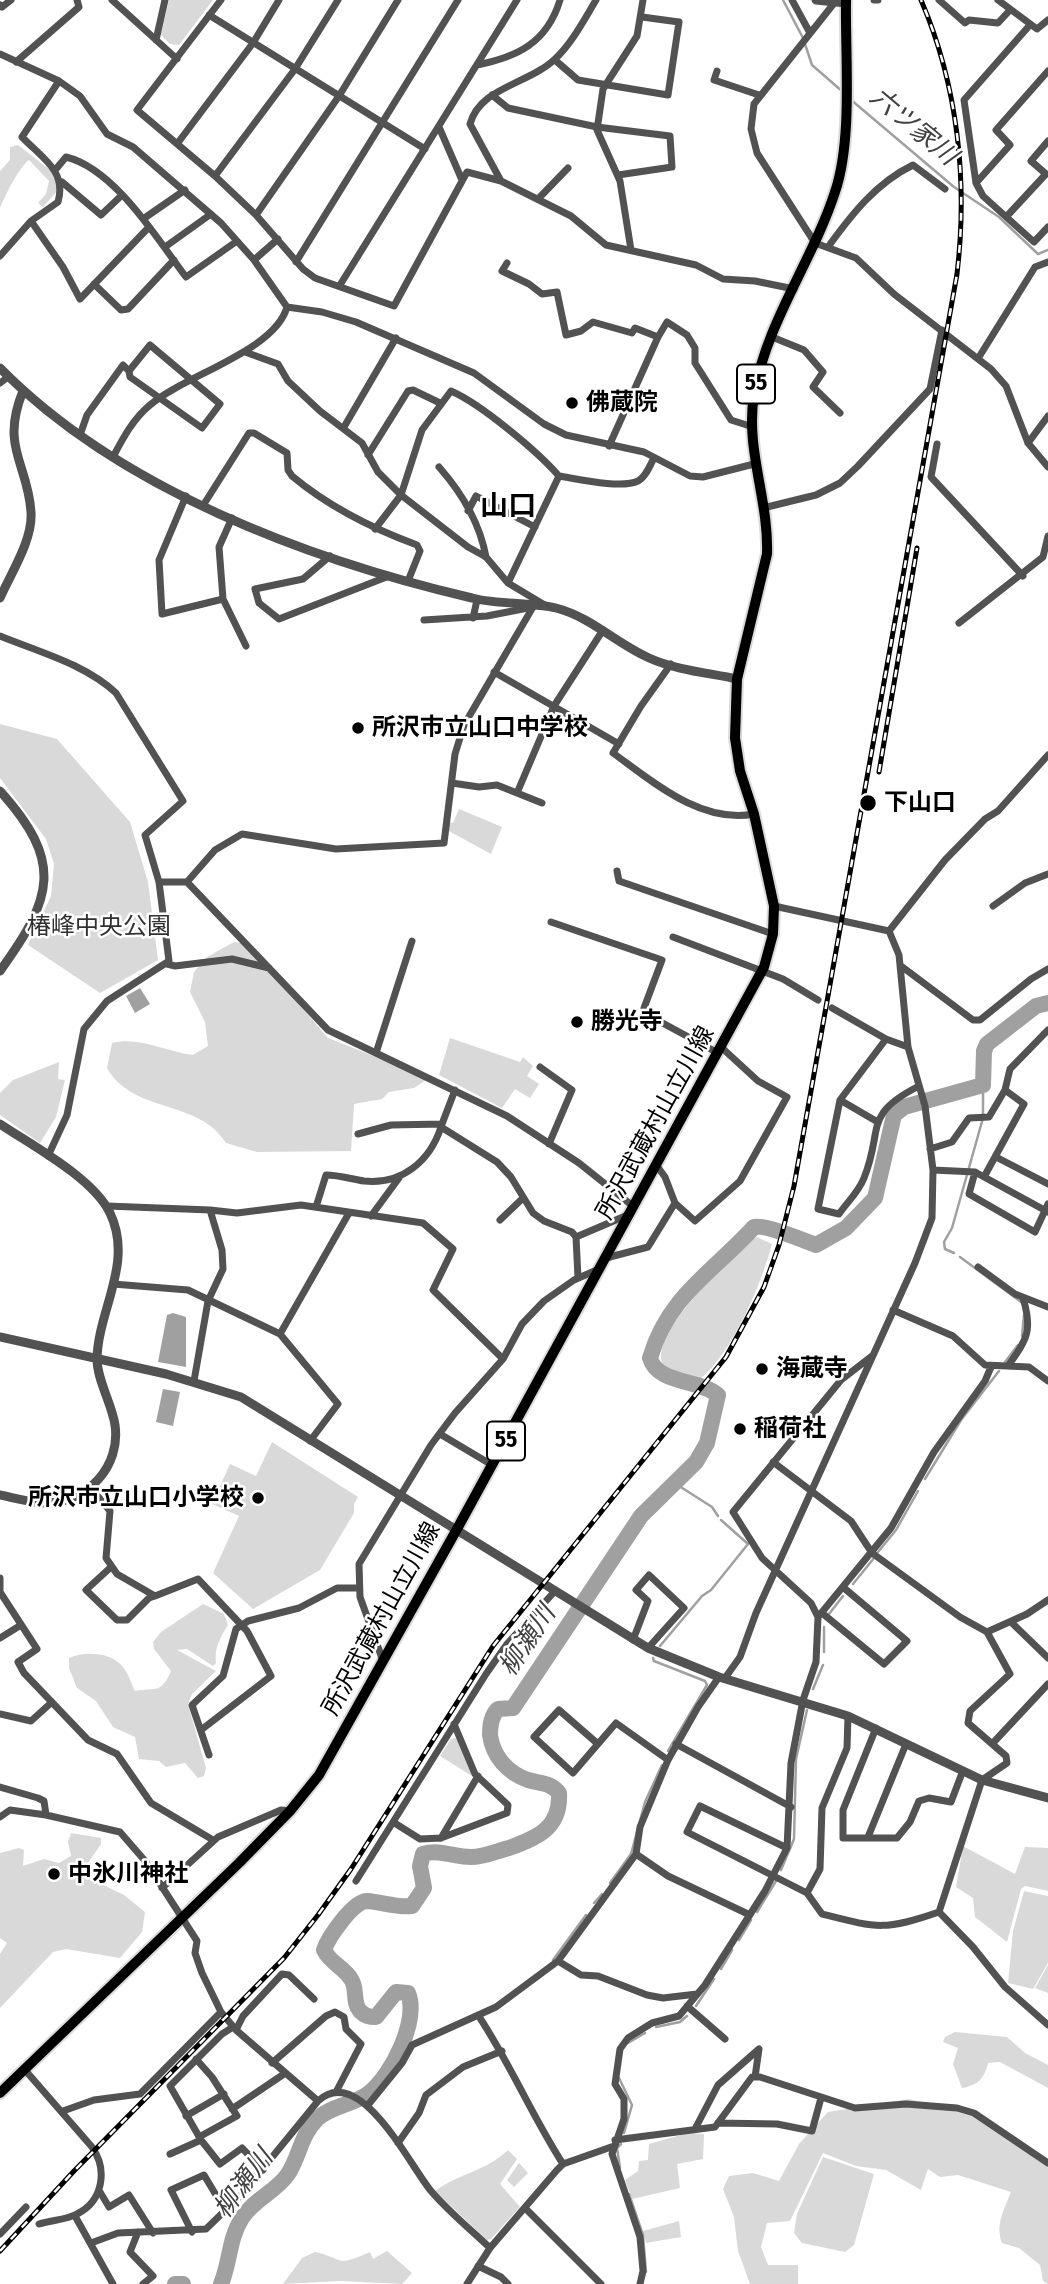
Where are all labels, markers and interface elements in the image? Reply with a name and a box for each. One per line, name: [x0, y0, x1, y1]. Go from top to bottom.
water label: 六ツ家川: [863, 82, 963, 172]
road number: 55: [737, 364, 775, 404]
place label: 佛蔵院: [586, 389, 658, 417]
marker: 佛蔵院: [564, 395, 580, 411]
district label: 山口: [480, 490, 536, 524]
place label: 所沢市立山口中学校: [372, 714, 588, 742]
marker: 所沢市立山口中学校: [350, 720, 366, 736]
place label: 下山口: [884, 789, 956, 817]
marker: 下山口: [858, 793, 878, 813]
park label: 椿峰中央公園: [27, 913, 171, 941]
place label: 勝光寺: [591, 1008, 663, 1036]
marker: 勝光寺: [569, 1014, 585, 1030]
street label: 所沢武蔵村山立川線: [591, 1022, 721, 1224]
place label: 海蔵寺: [776, 1355, 848, 1383]
marker: 海蔵寺: [754, 1361, 770, 1377]
place label: 稲荷社: [754, 1415, 826, 1443]
marker: 稲荷社: [732, 1421, 748, 1437]
road number: 55: [487, 1422, 525, 1460]
place label: 所沢市立山口小学校: [28, 1484, 244, 1512]
marker: 所沢市立山口小学校: [250, 1490, 266, 1506]
street label: 所沢武蔵村山立川線: [317, 1518, 447, 1720]
water label: 柳瀬川: [493, 1600, 563, 1682]
place label: 中氷川神社: [68, 1860, 188, 1888]
marker: 中氷川神社: [46, 1866, 62, 1882]
water label: 柳瀬川: [208, 2143, 280, 2225]

